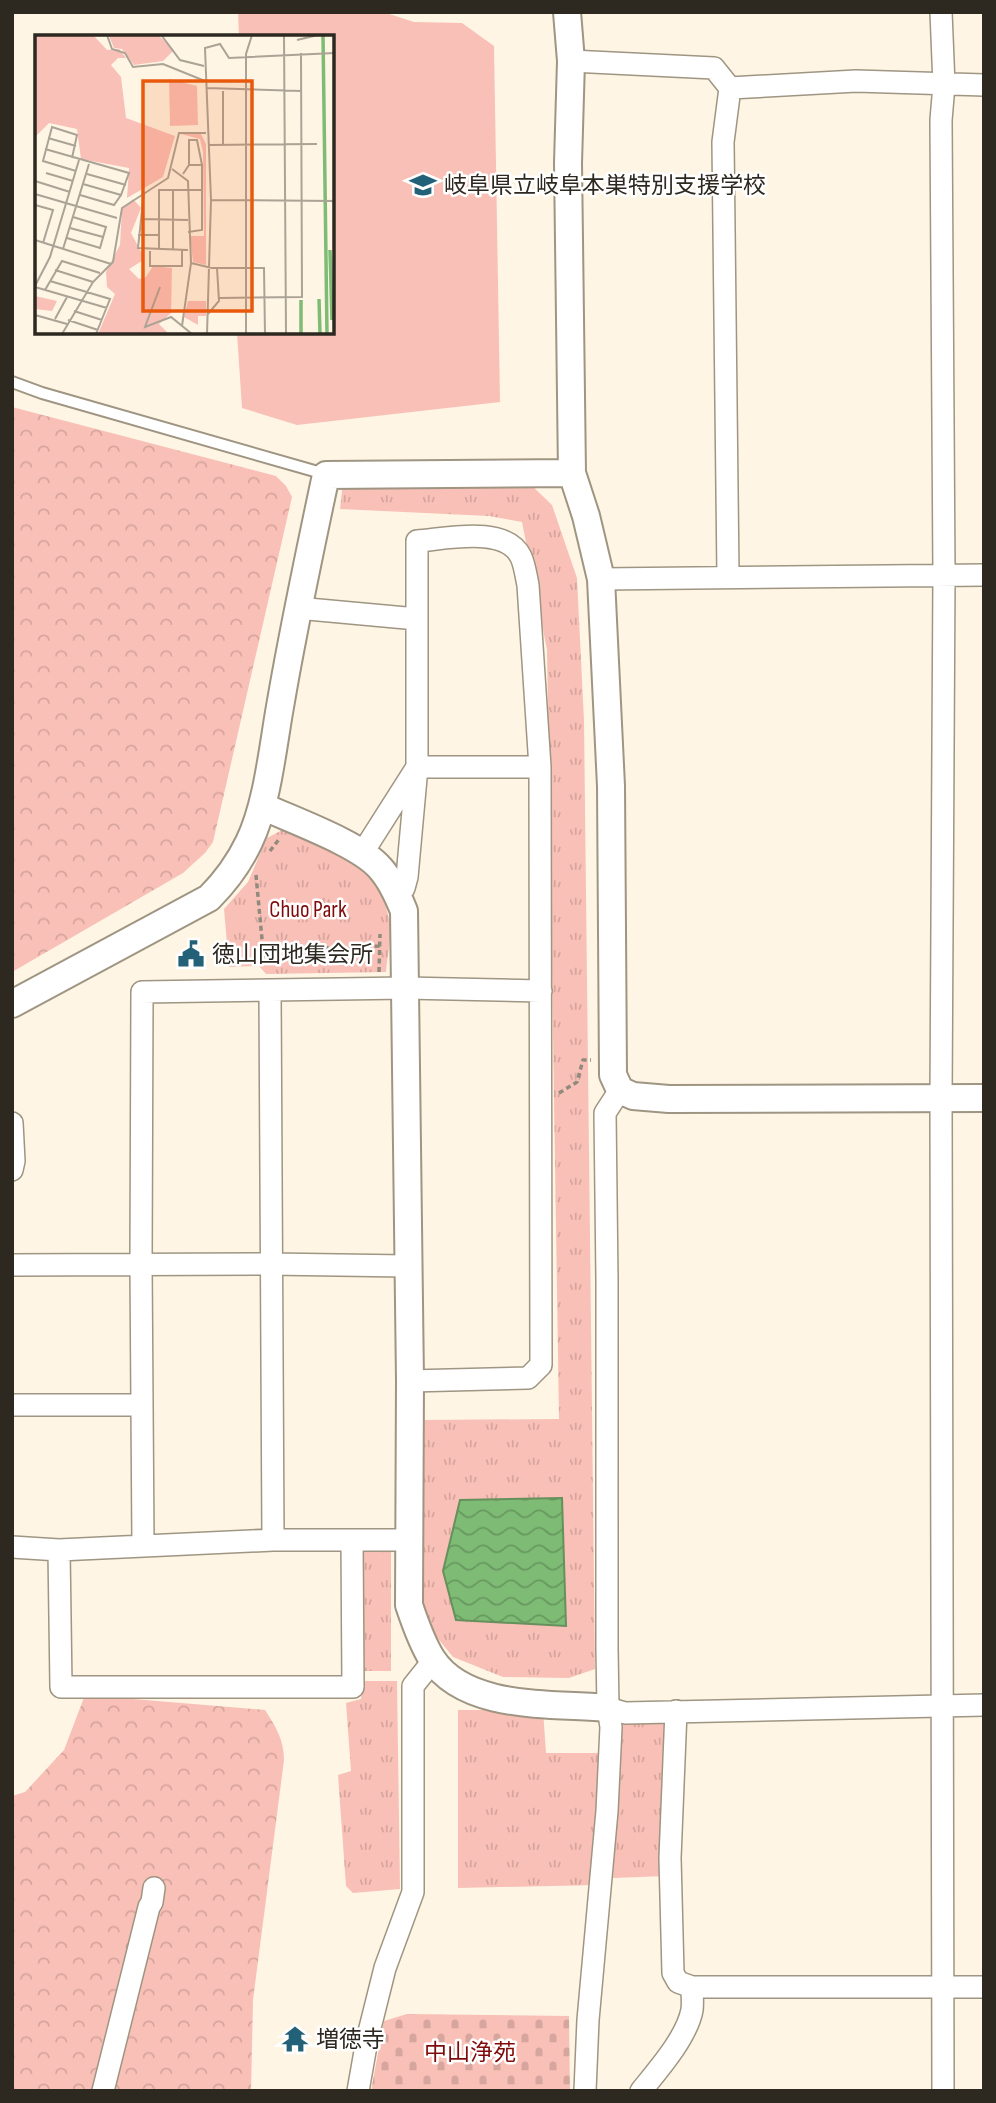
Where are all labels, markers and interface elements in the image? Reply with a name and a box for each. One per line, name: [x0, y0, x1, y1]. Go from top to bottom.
inset map: [35, 35, 334, 334]
school or university icon: 岐阜県立岐阜本巣特別支援学校: [408, 170, 438, 200]
place label: 岐阜県立岐阜本巣特別支援学校: [444, 172, 766, 200]
park label: Chuo Park: [269, 896, 347, 924]
public building icon: 徳山団地集会所: [176, 939, 206, 969]
place label: 徳山団地集会所: [212, 941, 373, 969]
temple icon: 増徳寺: [280, 2024, 310, 2054]
place label: 増徳寺: [316, 2026, 385, 2054]
park label: 中山浄苑: [424, 2039, 516, 2067]

